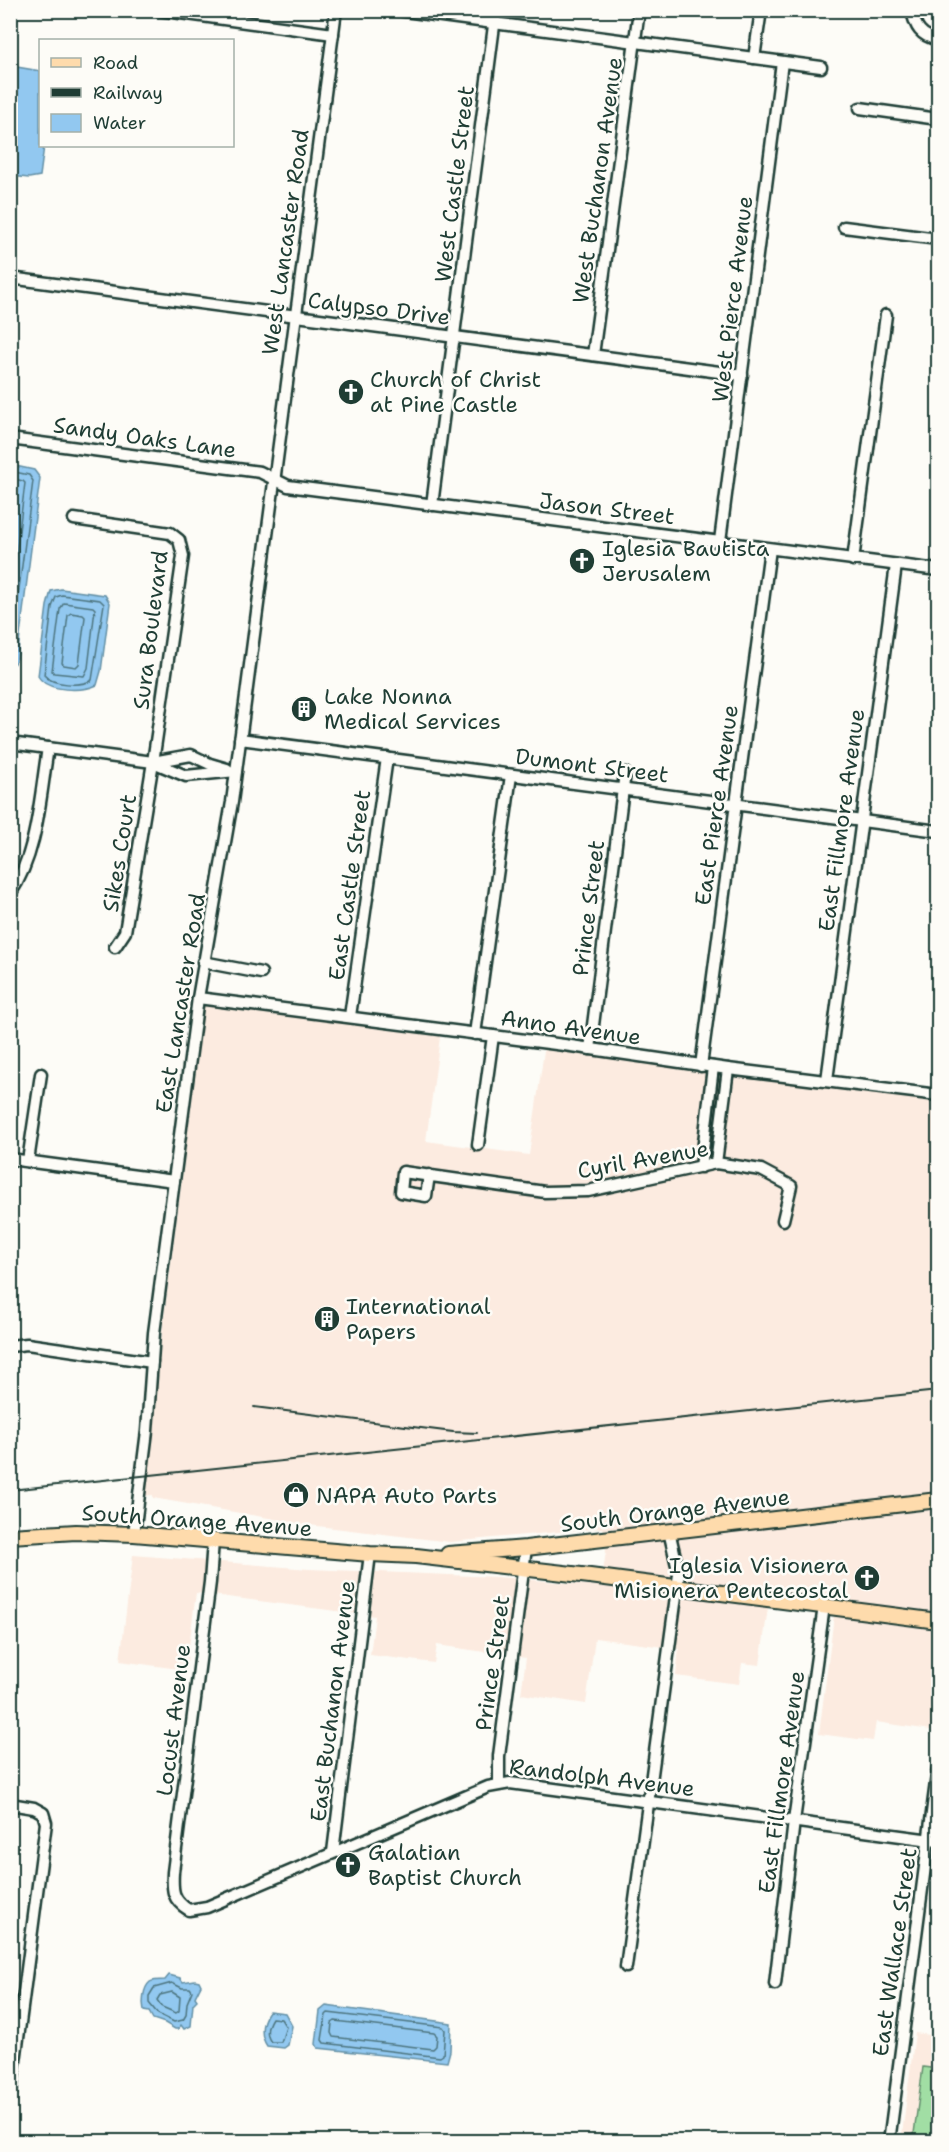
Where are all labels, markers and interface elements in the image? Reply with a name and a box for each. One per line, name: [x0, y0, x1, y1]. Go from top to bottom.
legend: [39, 39, 234, 147]
text: Road: [93, 51, 138, 75]
street label: West Buchanon Avenue: [566, 55, 629, 305]
text: Railway: [93, 81, 163, 105]
street label: West Castle Street: [428, 84, 481, 284]
text: Water: [93, 111, 146, 135]
street label: West Lancaster Road: [255, 127, 316, 357]
street label: West Pierce Avenue: [705, 194, 760, 404]
street label: Calypso Drive: [306, 285, 452, 332]
place label: Church of Christ at Pine Castle: [370, 365, 541, 419]
church icon: Church of Christ at Pine Castle: [336, 377, 366, 407]
street label: Sandy Oaks Lane: [52, 410, 238, 465]
street label: Jason Street: [538, 486, 676, 531]
place label: Iglesia Bautista Jerusalem: [602, 534, 770, 588]
church icon: Iglesia Bautista Jerusalem: [567, 546, 597, 576]
street label: Sura Boulevard: [126, 549, 175, 711]
place label: Lake Nonna Medical Services: [324, 682, 501, 736]
building icon: Lake Nonna Medical Services: [289, 694, 319, 724]
street label: East Pierce Avenue: [688, 703, 745, 907]
street label: East Fillmore Avenue: [812, 707, 871, 933]
street label: Dumont Street: [514, 742, 670, 789]
street label: East Castle Street: [322, 788, 377, 982]
street label: Sikes Court: [96, 792, 143, 914]
street label: Prince Street: [566, 838, 611, 978]
street label: East Lancaster Road: [149, 891, 212, 1115]
street label: Anno Avenue: [499, 1003, 643, 1052]
street label: Cyril Avenue: [575, 1134, 711, 1185]
place label: International Papers: [346, 1292, 491, 1346]
building icon: International Papers: [312, 1304, 342, 1334]
shop icon: NAPA Auto Parts: [281, 1480, 311, 1510]
place label: NAPA Auto Parts: [316, 1481, 497, 1510]
street label: South Orange Avenue: [559, 1482, 791, 1539]
street label: South Orange Avenue: [81, 1498, 313, 1543]
place label: Iglesia Visionera Misionera Pentecostal: [614, 1551, 848, 1605]
church icon: Iglesia Visionera Misionera Pentecostal: [852, 1563, 882, 1593]
street label: East Buchanon Avenue: [303, 1579, 362, 1823]
street label: Prince Street: [469, 1593, 516, 1733]
street label: Locust Avenue: [150, 1642, 197, 1798]
street label: East Fillmore Avenue: [752, 1669, 811, 1895]
street label: Randolph Avenue: [508, 1752, 696, 1803]
place label: Galatian Baptist Church: [368, 1838, 522, 1892]
street label: East Wallace Street: [865, 1846, 923, 2058]
church icon: Galatian Baptist Church: [333, 1850, 363, 1880]

